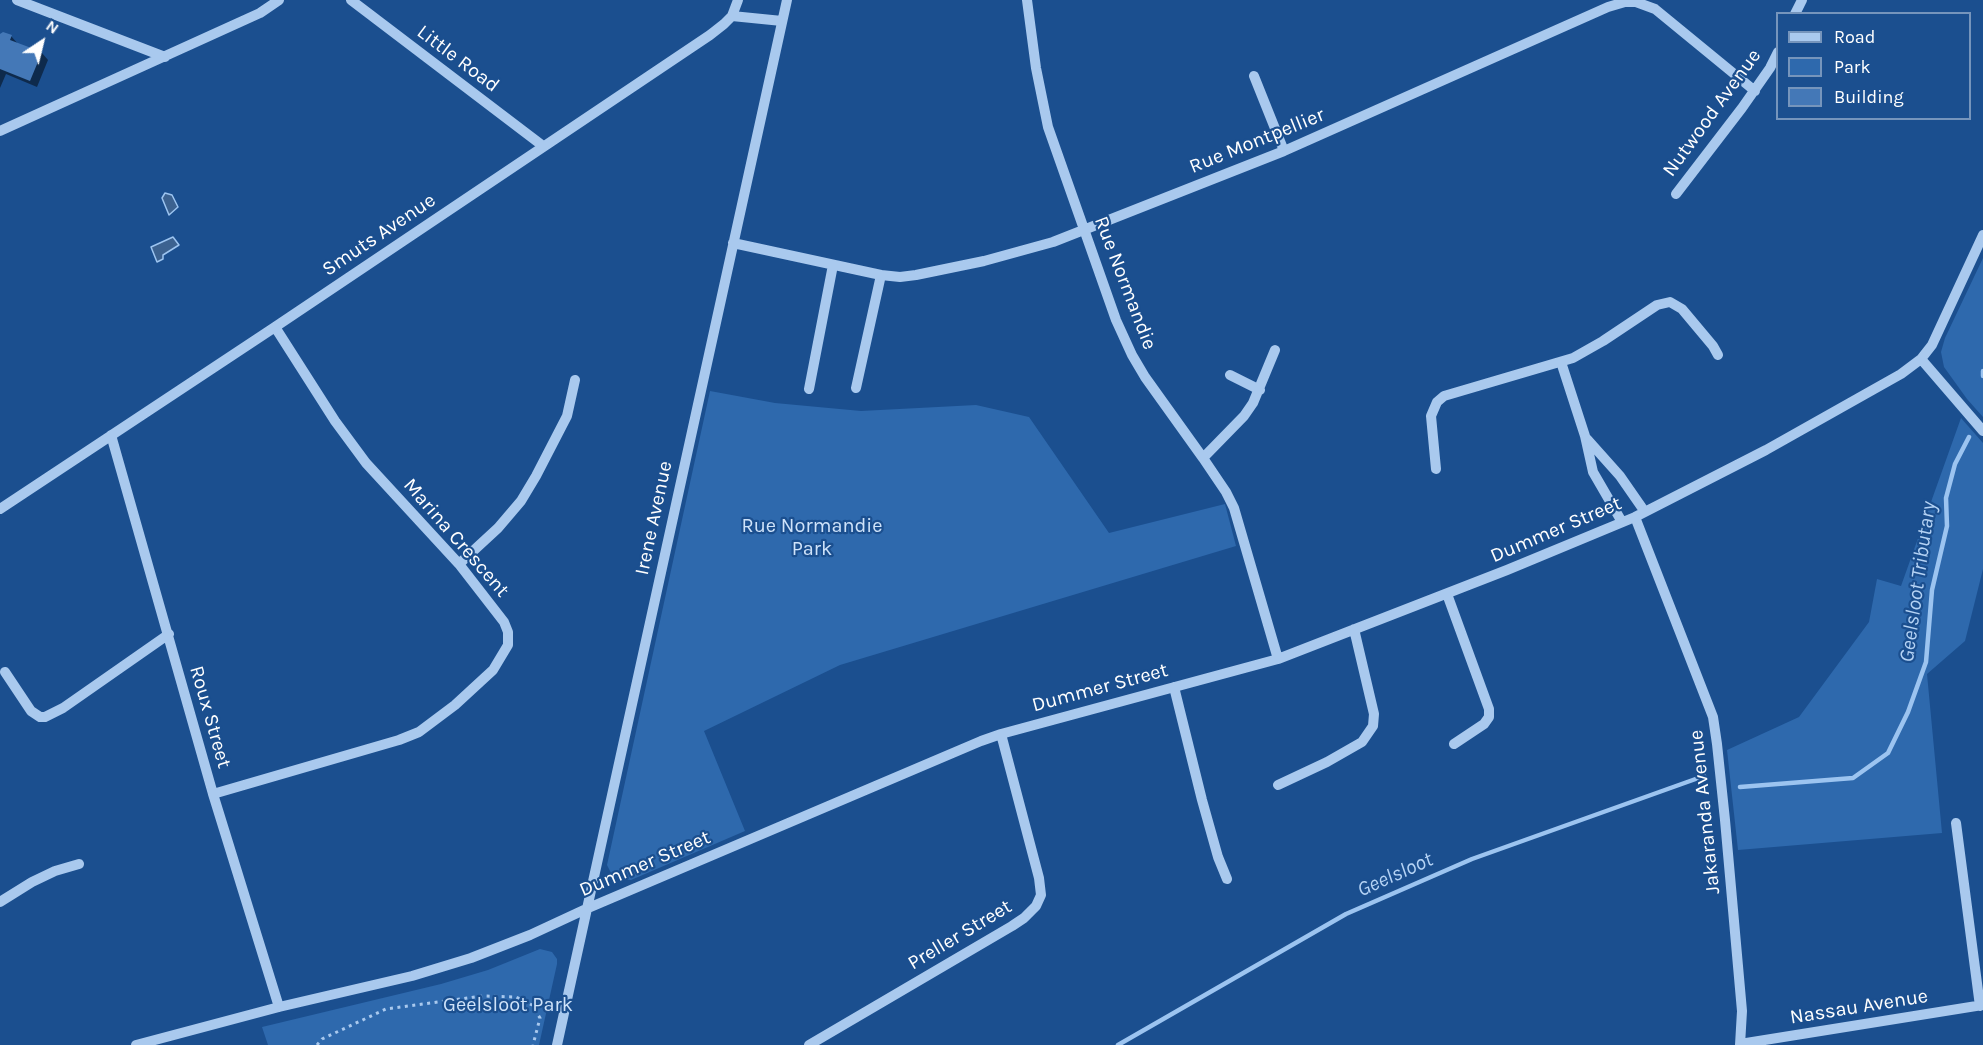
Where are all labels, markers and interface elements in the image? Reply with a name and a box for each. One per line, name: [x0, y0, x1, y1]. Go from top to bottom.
north arrow: [12, 12, 72, 72]
legend: [1776, 12, 1971, 120]
text: N: [42, 16, 63, 38]
street label: Little Road: [412, 20, 504, 98]
text: Road: [1834, 26, 1875, 48]
street label: Nutwood Avenue: [1658, 44, 1766, 182]
text: Park: [1834, 56, 1871, 78]
text: Building: [1834, 86, 1904, 108]
street label: Rue Montpellier: [1186, 103, 1328, 179]
street label: Smuts Avenue: [318, 188, 440, 282]
street label: Rue Normandie: [1089, 213, 1161, 353]
street label: Irene Avenue: [630, 459, 678, 577]
street label: Marina Crescent: [398, 474, 514, 602]
street label: Dummer Street: [1487, 492, 1625, 568]
water label: Geelsloot Tributary: [1894, 500, 1942, 664]
park label: Rue Normandie Park: [741, 514, 883, 561]
street label: Dummer Street: [1029, 658, 1171, 718]
street label: Roux Street: [184, 663, 236, 771]
street label: Jakaranda Avenue: [1684, 729, 1726, 895]
street label: Dummer Street: [576, 826, 714, 902]
water label: Geelsloot: [1353, 847, 1437, 903]
street label: Preller Street: [904, 895, 1016, 975]
street label: Nassau Avenue: [1788, 984, 1930, 1030]
park label: Geelsloot Park: [443, 993, 573, 1017]

